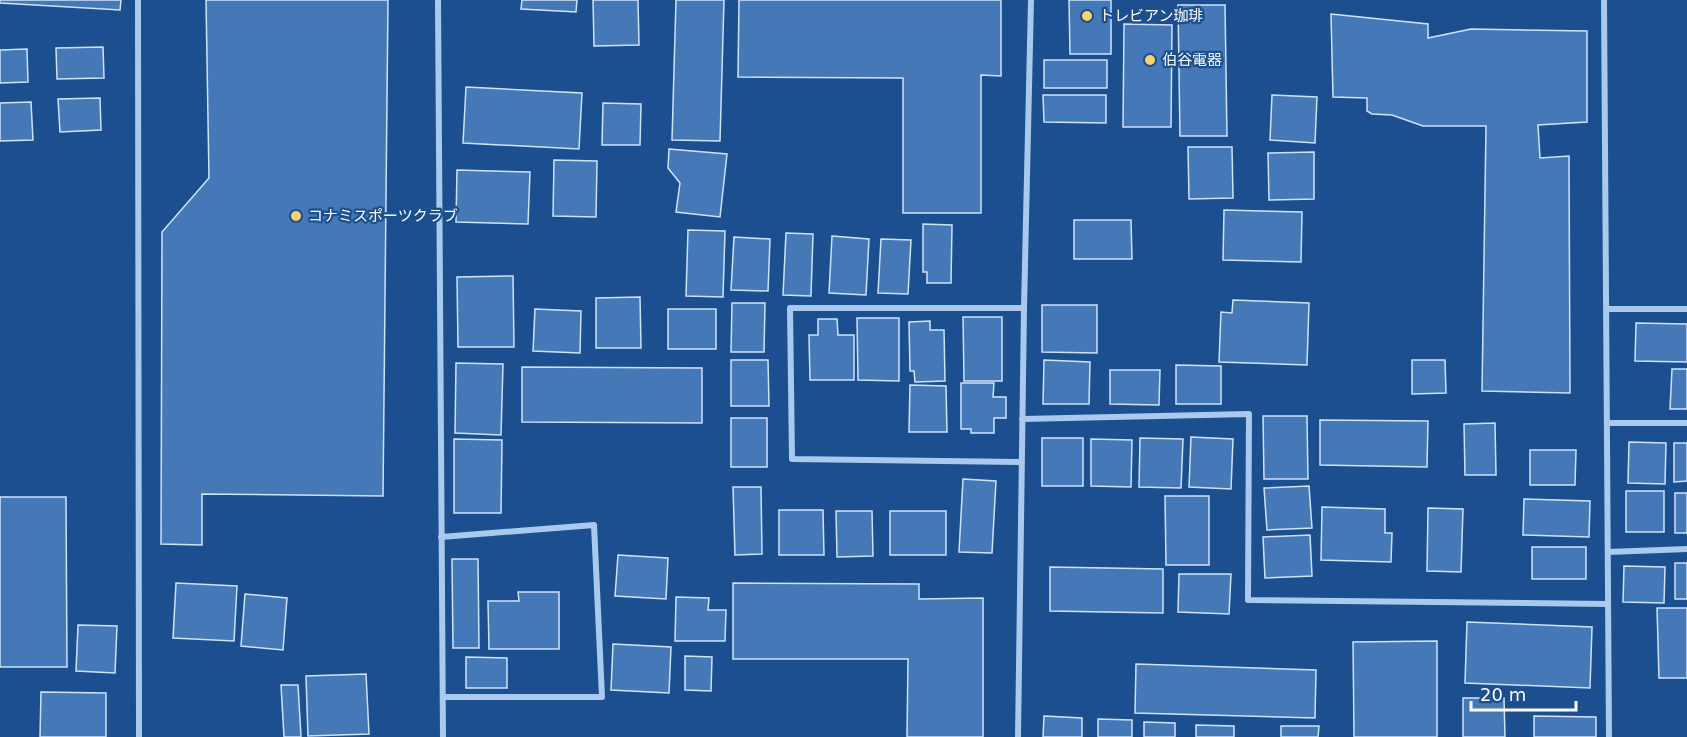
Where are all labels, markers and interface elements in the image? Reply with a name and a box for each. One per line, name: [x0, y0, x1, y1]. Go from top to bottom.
place label: トレビアン珈琲: [1099, 7, 1203, 25]
marker: トレビアン珈琲: [1080, 9, 1094, 23]
place label: 伯谷電器: [1162, 51, 1222, 69]
marker: 伯谷電器: [1143, 53, 1157, 67]
place label: コナミスポーツクラブ: [308, 207, 458, 225]
marker: コナミスポーツクラブ: [289, 209, 303, 223]
scale bar: [1471, 674, 1576, 712]
text: 20 m: [1480, 684, 1526, 705]

